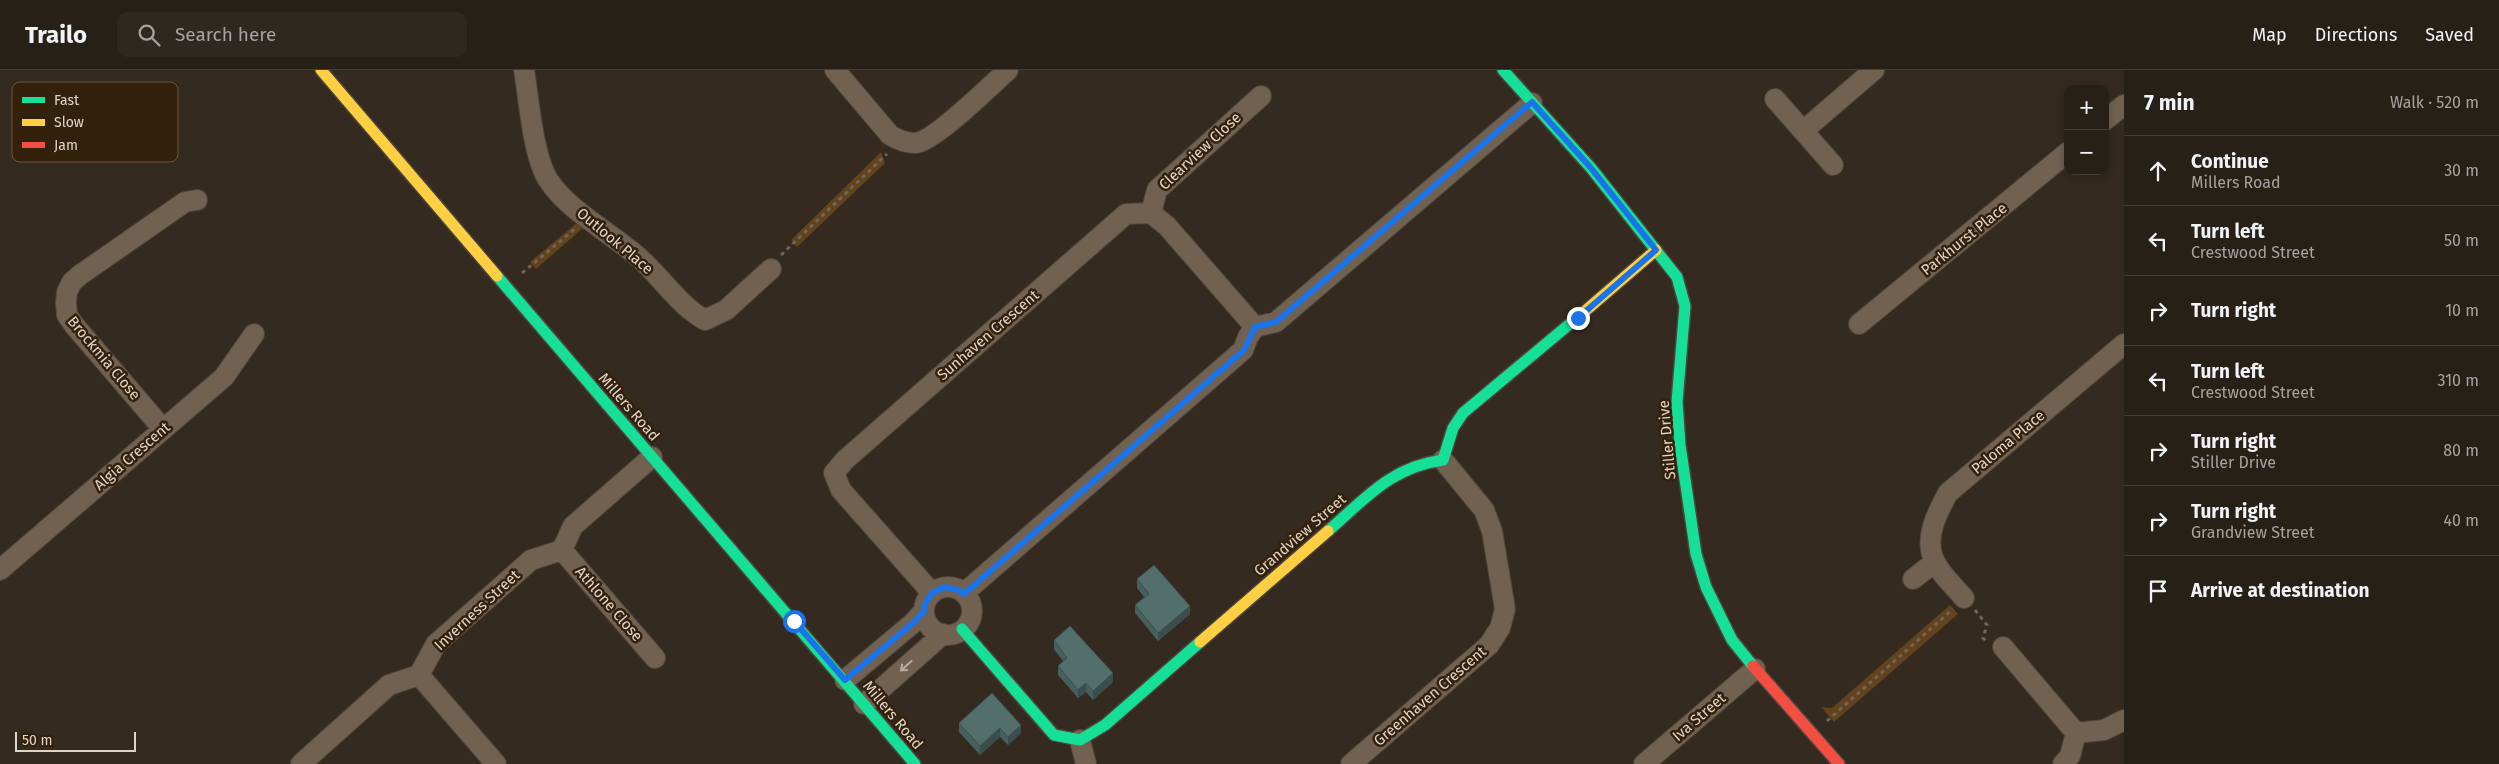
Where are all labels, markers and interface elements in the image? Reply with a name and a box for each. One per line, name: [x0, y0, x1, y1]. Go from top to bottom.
search box: [117, 12, 467, 57]
text: Trailo: [25, 21, 87, 49]
icon: search: [135, 21, 163, 49]
text: Search here: [175, 23, 276, 46]
text: Map: [2252, 24, 2287, 46]
text: Directions: [2315, 24, 2397, 46]
text: Saved: [2425, 24, 2474, 46]
legend: [12, 82, 178, 162]
map controls: [2064, 85, 2109, 175]
button: +: [2064, 85, 2109, 130]
text: 7 min: [2144, 90, 2195, 116]
text: Fast: [54, 92, 80, 109]
text: Walk · 520 m: [2390, 93, 2479, 112]
street label: Clearview Close: [1155, 108, 1245, 194]
text: Slow: [54, 114, 84, 131]
button: −: [2064, 130, 2109, 175]
text: Jam: [54, 137, 78, 154]
text: Continue: [2191, 150, 2269, 173]
icon: ahead: [2144, 157, 2172, 185]
text: 30 m: [2444, 161, 2479, 180]
text: Millers Road: [2191, 173, 2281, 192]
street label: Parkhurst Place: [1917, 199, 2011, 279]
street label: Outlook Place: [573, 204, 657, 278]
text: Turn left: [2191, 220, 2265, 243]
icon: left: [2144, 227, 2172, 255]
text: 50 m: [2444, 231, 2479, 250]
text: Crestwood Street: [2191, 243, 2315, 262]
street label: Sunhaven Crescent: [934, 286, 1043, 384]
icon: right: [2144, 297, 2172, 325]
text: Turn right: [2191, 299, 2276, 322]
text: 10 m: [2445, 301, 2479, 320]
route end: [1567, 307, 1590, 330]
street label: Brockmia Close: [64, 312, 144, 404]
text: Turn left: [2191, 360, 2265, 383]
icon: left: [2144, 367, 2172, 395]
street label: Millers Road: [595, 369, 663, 445]
text: 310 m: [2438, 371, 2479, 390]
text: Crestwood Street: [2191, 383, 2315, 402]
street label: Stiller Drive: [1655, 400, 1679, 480]
street label: Paloma Place: [1968, 406, 2048, 478]
street label: Algia Crescent: [90, 418, 174, 494]
text: Turn right: [2191, 430, 2276, 453]
icon: right: [2144, 437, 2172, 465]
text: 80 m: [2443, 441, 2479, 460]
text: Stiller Drive: [2191, 453, 2276, 472]
street label: Grandview Street: [1250, 490, 1350, 580]
text: Turn right: [2191, 500, 2276, 523]
icon: right: [2144, 507, 2172, 535]
text: 40 m: [2444, 511, 2479, 530]
text: Grandview Street: [2191, 523, 2315, 542]
street label: Athlone Close: [572, 563, 646, 645]
street label: Inverness Street: [431, 566, 524, 654]
icon: arrive: [2144, 577, 2172, 605]
text: Arrive at destination: [2191, 579, 2370, 602]
route start: [783, 610, 806, 633]
street label: Greenhaven Crescent: [1370, 642, 1490, 750]
one-way arrow: [900, 660, 913, 672]
street label: Millers Road: [859, 677, 927, 753]
street label: Iva Street: [1669, 689, 1730, 745]
scale bar: [15, 729, 136, 752]
text: 50 m: [22, 732, 53, 749]

